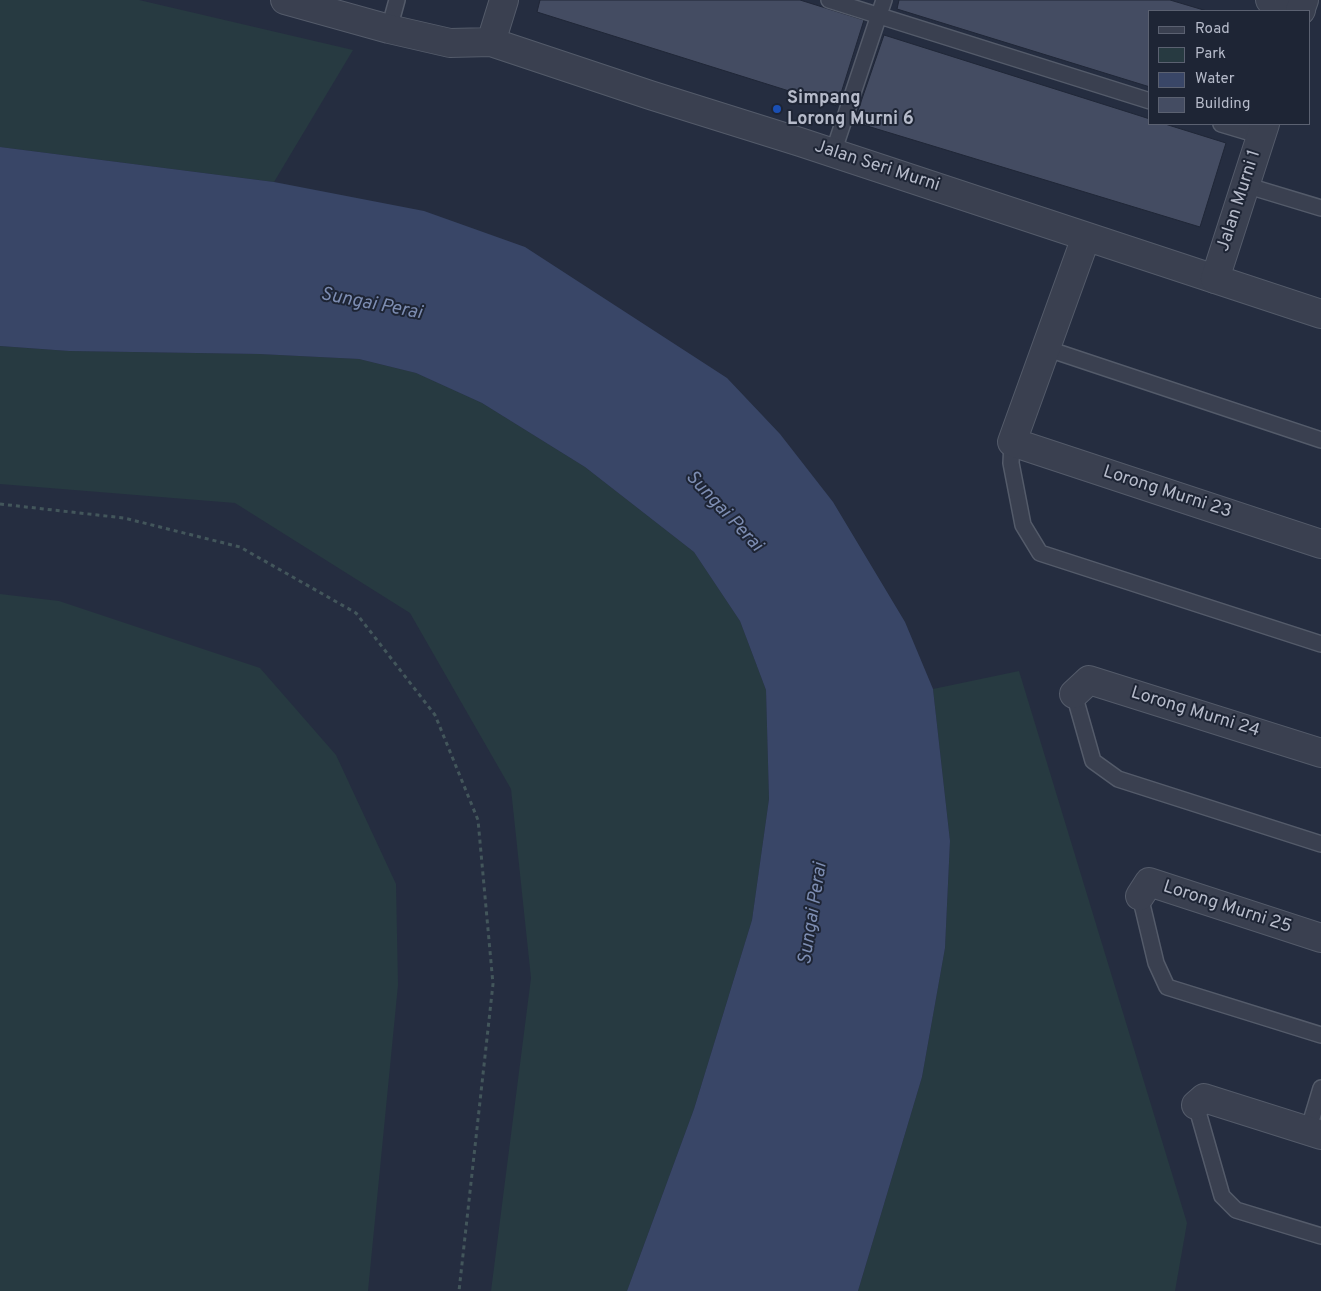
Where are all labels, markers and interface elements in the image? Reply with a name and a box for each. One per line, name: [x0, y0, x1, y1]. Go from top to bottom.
legend: [1148, 10, 1311, 125]
text: Road: [1195, 20, 1230, 39]
text: Park: [1195, 45, 1226, 64]
text: Water: [1195, 70, 1234, 89]
place label: Simpang Lorong Murni 6: [787, 88, 914, 130]
text: Building: [1195, 95, 1250, 114]
marker: Simpang Lorong Murni 6: [771, 103, 783, 115]
street label: Jalan Seri Murni: [812, 137, 942, 197]
street label: Jalan Murni 1: [1213, 148, 1267, 254]
water label: Sungai Perai: [318, 284, 424, 326]
street label: Lorong Murni 23: [1100, 462, 1234, 524]
water label: Sungai Perai: [680, 467, 766, 557]
street label: Lorong Murni 24: [1128, 683, 1262, 743]
water label: Sungai Perai: [795, 861, 833, 967]
street label: Lorong Murni 25: [1160, 877, 1294, 939]

